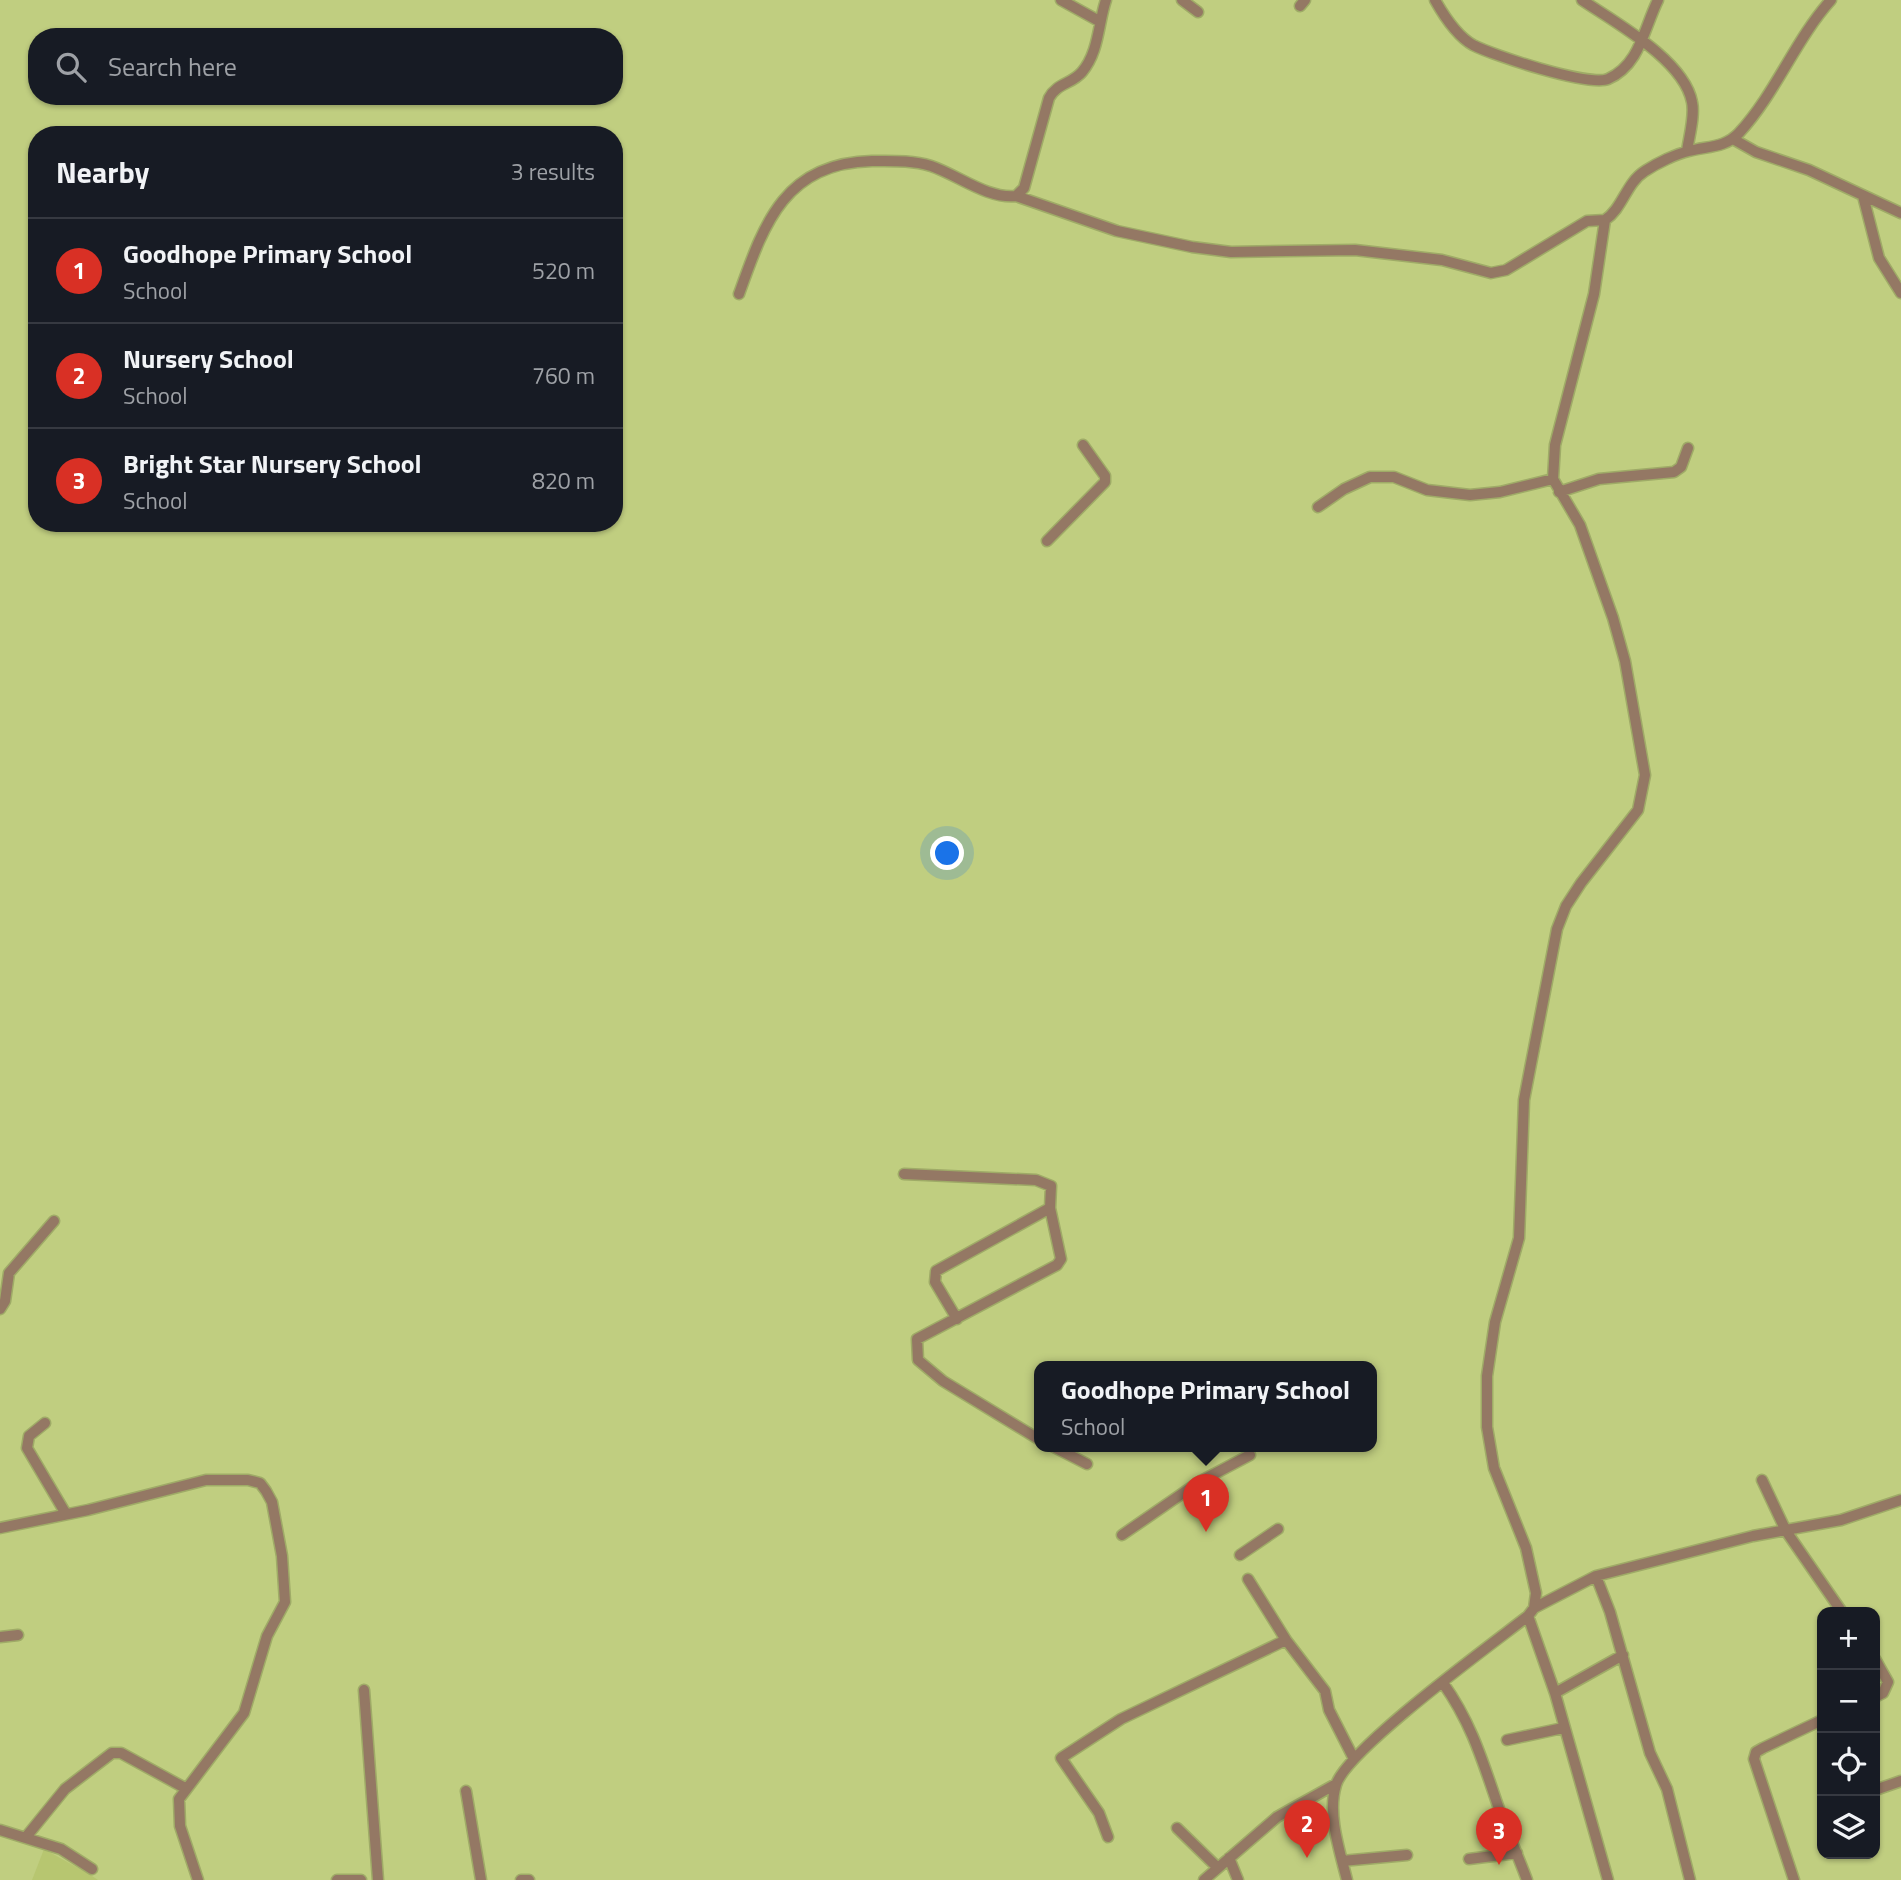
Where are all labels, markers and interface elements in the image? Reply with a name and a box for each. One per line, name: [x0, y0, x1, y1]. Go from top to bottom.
search box: [28, 28, 623, 105]
text: Search here: [108, 47, 237, 86]
icon: search: [52, 48, 90, 86]
text: Nearby: [56, 149, 149, 195]
text: 3 results: [511, 154, 595, 189]
text: Goodhope Primary School: [123, 234, 412, 273]
text: 1: [73, 253, 85, 288]
text: 520 m: [532, 253, 595, 288]
text: School: [123, 273, 187, 308]
text: Nursery School: [123, 339, 294, 378]
text: 2: [73, 358, 85, 393]
text: 760 m: [532, 358, 595, 393]
text: School: [123, 378, 187, 413]
text: Bright Star Nursery School: [123, 444, 422, 483]
text: 3: [73, 463, 85, 498]
text: 820 m: [532, 463, 595, 498]
text: School: [123, 483, 187, 518]
your location: [930, 836, 964, 870]
popup: [1034, 1361, 1377, 1452]
text: Goodhope Primary School: [1061, 1370, 1350, 1409]
text: School: [1061, 1409, 1125, 1444]
pin: 1: [1183, 1474, 1229, 1532]
map controls: [1817, 1607, 1880, 1859]
button: +: [1817, 1607, 1880, 1670]
button: −: [1817, 1670, 1880, 1733]
button: locate: [1817, 1733, 1880, 1796]
button: layers: [1817, 1796, 1880, 1859]
pin: 2: [1284, 1800, 1330, 1858]
pin: 3: [1476, 1807, 1522, 1865]

